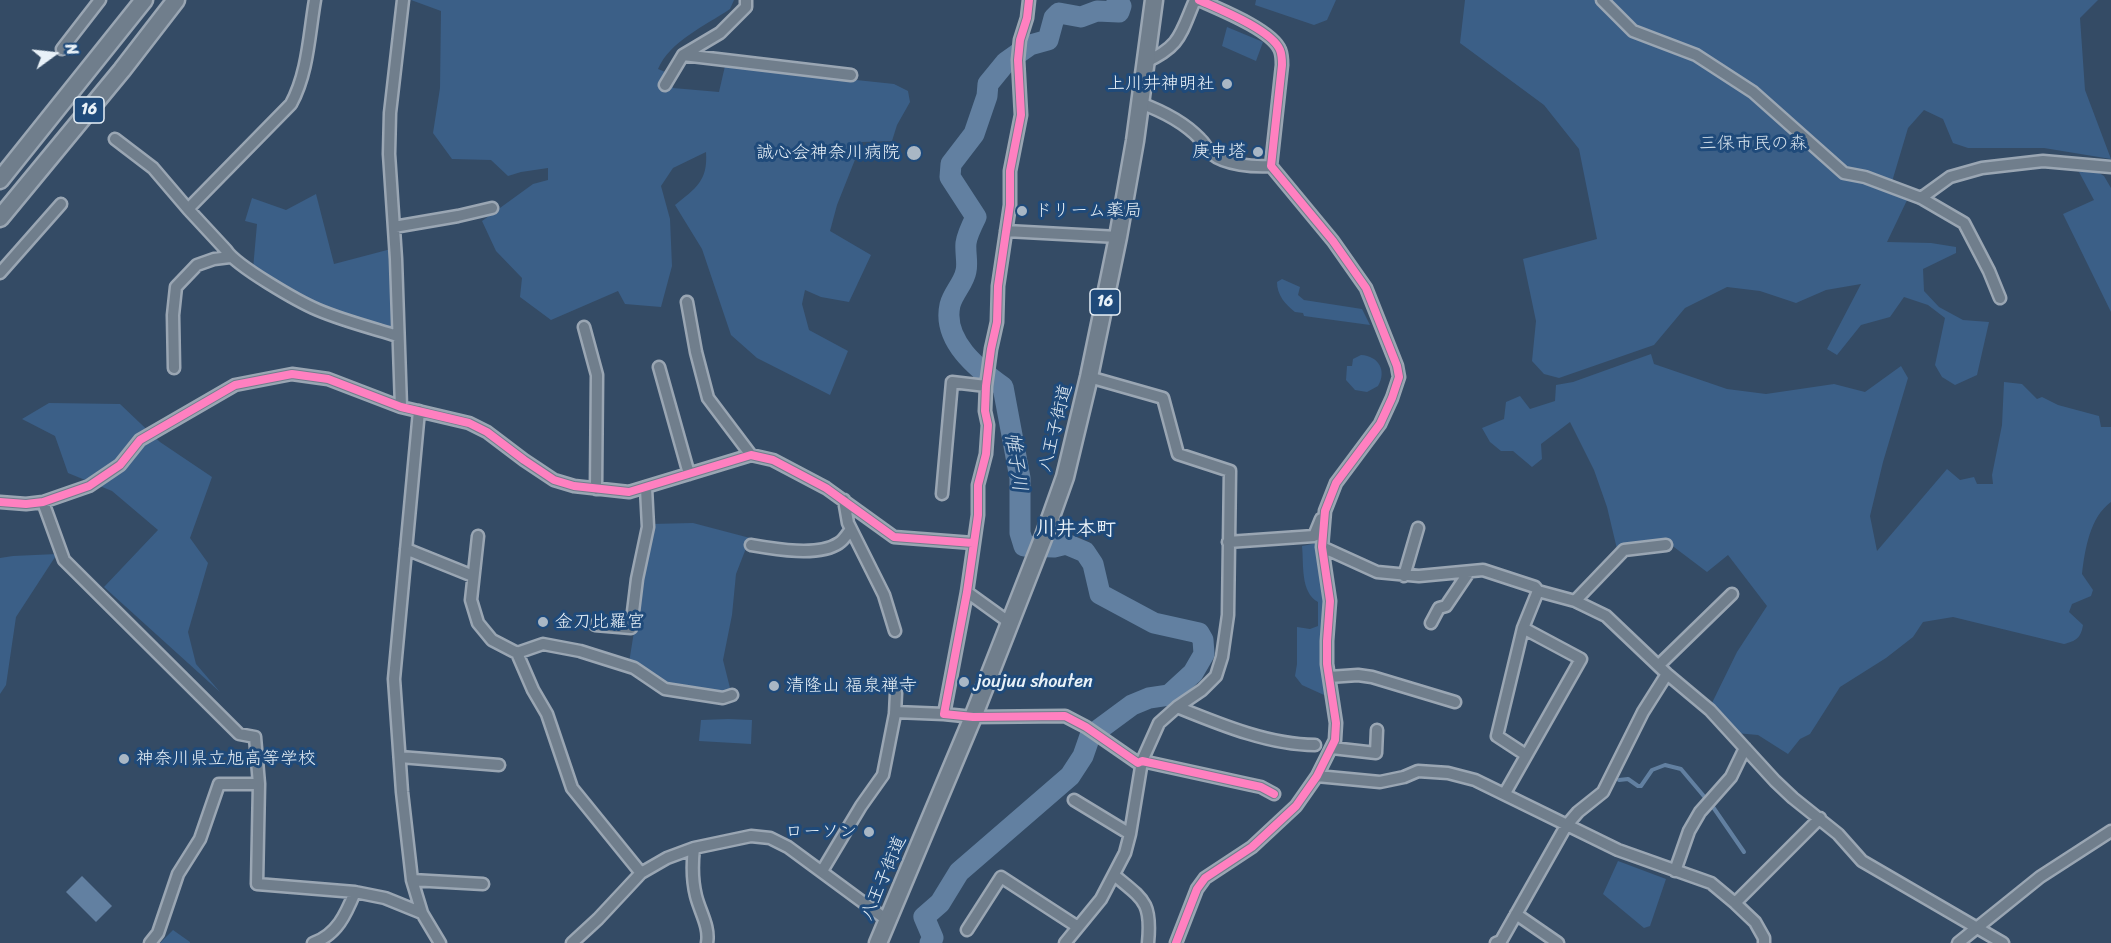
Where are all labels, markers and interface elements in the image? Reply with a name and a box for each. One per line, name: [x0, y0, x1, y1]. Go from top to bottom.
north arrow: [24, 24, 84, 84]
text: N: [56, 40, 87, 58]
place label: 上川井神明社: [1107, 73, 1215, 95]
marker: 上川井神明社: [1220, 77, 1234, 91]
road number: 16: [74, 97, 104, 123]
park label: 三保市民の森: [1699, 133, 1807, 155]
place label: 庚申塔: [1192, 141, 1246, 163]
place label: 誠心会神奈川病院: [756, 142, 900, 164]
marker: 誠心会神奈川病院: [905, 144, 923, 162]
marker: 庚申塔: [1251, 145, 1265, 159]
place label: ドリーム薬局: [1034, 200, 1142, 222]
marker: ドリーム薬局: [1015, 204, 1029, 218]
road number: 16: [1090, 289, 1120, 315]
street label: 八王子街道: [1035, 382, 1077, 474]
water label: 帷子川: [999, 431, 1031, 493]
district label: 川井本町: [1036, 518, 1116, 542]
place label: 金刀比羅宮: [555, 611, 645, 633]
marker: 金刀比羅宮: [536, 615, 550, 629]
place label: joujuu shouten: [976, 671, 1093, 693]
place label: 清隆山 福泉禅寺: [786, 675, 917, 697]
marker: joujuu shouten: [957, 675, 971, 689]
marker: 清隆山 福泉禅寺: [767, 679, 781, 693]
place label: 神奈川県立旭高等学校: [136, 748, 316, 770]
marker: 神奈川県立旭高等学校: [117, 752, 131, 766]
place label: ローソン: [785, 821, 857, 843]
marker: ローソン: [862, 825, 876, 839]
street label: 八王子街道: [856, 832, 912, 924]

